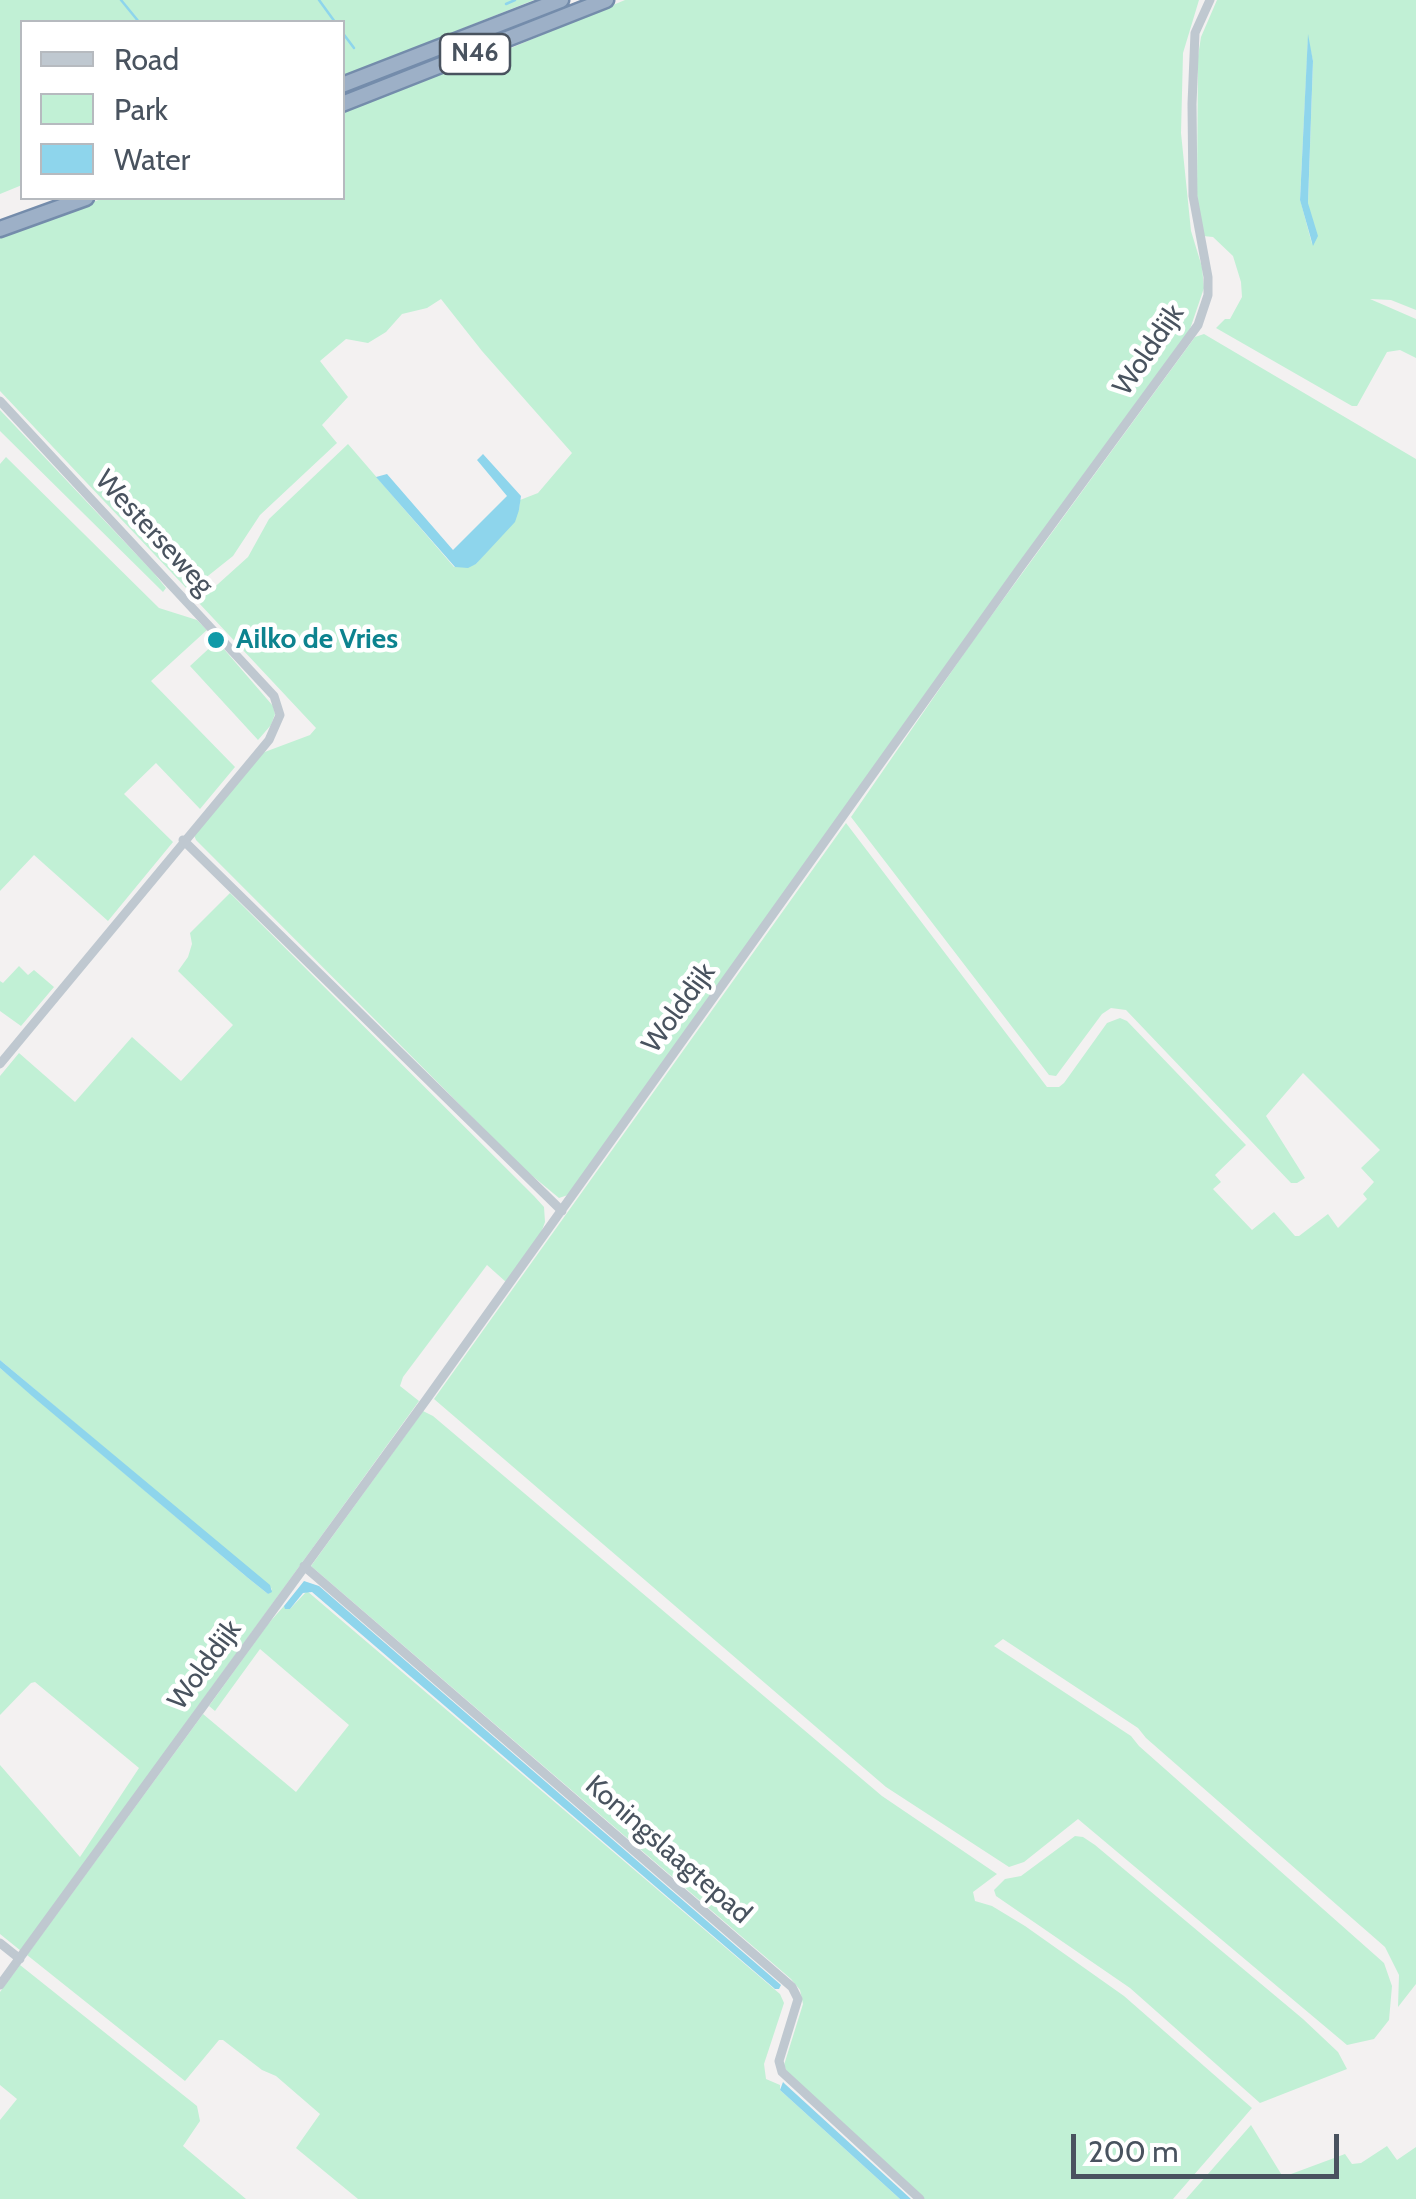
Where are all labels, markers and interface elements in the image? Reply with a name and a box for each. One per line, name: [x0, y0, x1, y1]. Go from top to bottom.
legend: [20, 20, 345, 200]
road number: N46: [440, 34, 510, 74]
text: Road: [114, 41, 179, 78]
text: Park: [114, 91, 168, 128]
text: Water: [114, 141, 190, 178]
street label: Wolddijk: [1106, 298, 1192, 402]
street label: Westerseweg: [88, 464, 220, 602]
place label: Ailko de Vries: [236, 623, 398, 657]
marker: Ailko de Vries: [205, 629, 227, 651]
street label: Wolddijk: [635, 957, 723, 1059]
street label: Wolddijk: [161, 1614, 249, 1716]
street label: Koningslaagtepad: [578, 1769, 758, 1931]
scale bar: [1076, 2114, 1344, 2176]
text: 200 m: [1088, 2133, 1179, 2170]

